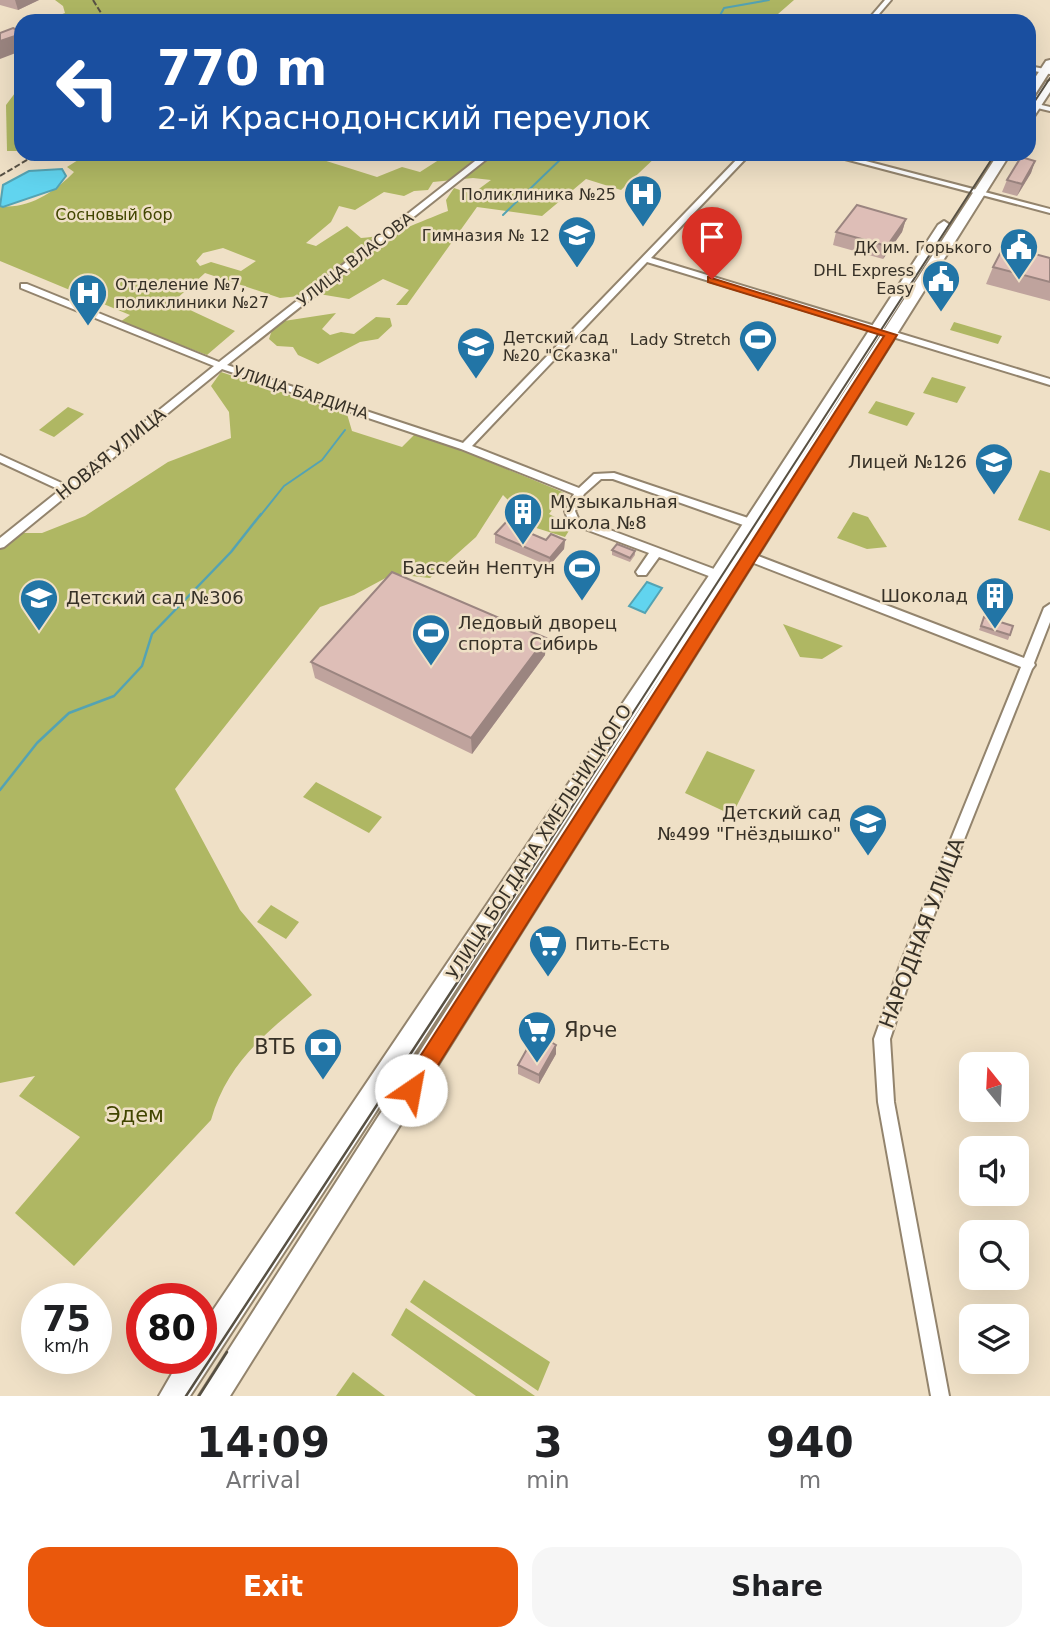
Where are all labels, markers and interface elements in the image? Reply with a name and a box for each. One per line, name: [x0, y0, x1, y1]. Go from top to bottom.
text: 770 m: [157, 40, 327, 97]
icon: left: [42, 42, 133, 133]
text: 2-й Краснодонский переулок: [157, 99, 651, 137]
hospital icon: Поликлиника №25: [622, 173, 664, 228]
place label: Поликлиника №25: [461, 185, 616, 204]
park label: Сосновый бор: [55, 205, 173, 224]
pin: [682, 207, 742, 279]
street label: УЛИЦА ВЛАСОВА: [294, 208, 417, 311]
school or university icon: Гимназия № 12: [556, 214, 598, 269]
icon: arrive: [693, 218, 731, 256]
place label: Гимназия № 12: [422, 226, 550, 245]
public building icon: ДК им. Горького: [998, 226, 1040, 281]
place label: ДК им. Горького: [854, 238, 992, 257]
public building icon: DHL Express Easy: [920, 258, 962, 313]
place label: DHL Express Easy: [813, 261, 914, 298]
hospital icon: Отделение №7, поликлиники №27: [67, 272, 109, 327]
place label: Отделение №7, поликлиники №27: [115, 275, 269, 312]
sports icon: Lady Stretch: [737, 318, 779, 373]
school or university icon: Детский сад №20 "Сказка": [455, 325, 497, 380]
place label: Детский сад №20 "Сказка": [503, 328, 618, 365]
place label: Lady Stretch: [630, 330, 731, 349]
street label: УЛИЦА БАРДИНА: [231, 362, 371, 423]
street label: НОВАЯ УЛИЦА: [52, 403, 170, 504]
school or university icon: Лицей №126: [973, 441, 1015, 496]
place label: Лицей №126: [848, 451, 967, 472]
building icon: Музыкальная школа №8: [502, 491, 544, 546]
place label: Музыкальная школа №8: [550, 491, 678, 533]
sports icon: Бассейн Нептун: [561, 547, 603, 602]
place label: Бассейн Нептун: [402, 557, 555, 578]
building icon: Шоколад: [974, 575, 1016, 630]
school or university icon: Детский сад №306: [18, 577, 60, 632]
place label: Шоколад: [881, 585, 968, 606]
place label: Детский сад №306: [66, 587, 244, 608]
sports icon: Ледовый дворец спорта Сибирь: [410, 612, 452, 667]
place label: Ледовый дворец спорта Сибирь: [458, 612, 617, 654]
street label: УЛИЦА БОГДАНА ХМЕЛЬНИЦКОГО: [442, 700, 636, 983]
place label: Детский сад №499 "Гнёздышко": [657, 802, 841, 844]
school or university icon: Детский сад №499 "Гнёздышко": [847, 802, 889, 857]
street label: НАРОДНАЯ УЛИЦА: [875, 834, 970, 1032]
supermarket icon: Пить-Есть: [527, 923, 569, 978]
place label: Пить-Есть: [575, 933, 670, 954]
supermarket icon: Ярче: [516, 1009, 558, 1064]
place label: Ярче: [564, 1018, 617, 1042]
bank icon: ВТБ: [302, 1026, 344, 1081]
place label: ВТБ: [254, 1035, 296, 1059]
north arrow: [959, 1052, 1029, 1122]
map controls: [959, 1052, 1029, 1374]
position arrow: [374, 1053, 448, 1127]
park label: Эдем: [106, 1103, 164, 1127]
button: sound: [959, 1136, 1029, 1206]
button: search: [959, 1220, 1029, 1290]
speed limit sign: 80: [126, 1283, 217, 1374]
text: 75: [42, 1299, 91, 1339]
button: layers: [959, 1304, 1029, 1374]
text: km/h: [44, 1335, 89, 1356]
text: 14:09: [196, 1418, 330, 1467]
text: 3: [533, 1418, 563, 1467]
text: 940: [766, 1418, 854, 1467]
text: Arrival: [226, 1467, 301, 1493]
text: min: [526, 1467, 570, 1493]
text: m: [799, 1467, 821, 1493]
button: Exit: [28, 1547, 518, 1627]
button: Share: [532, 1547, 1022, 1627]

